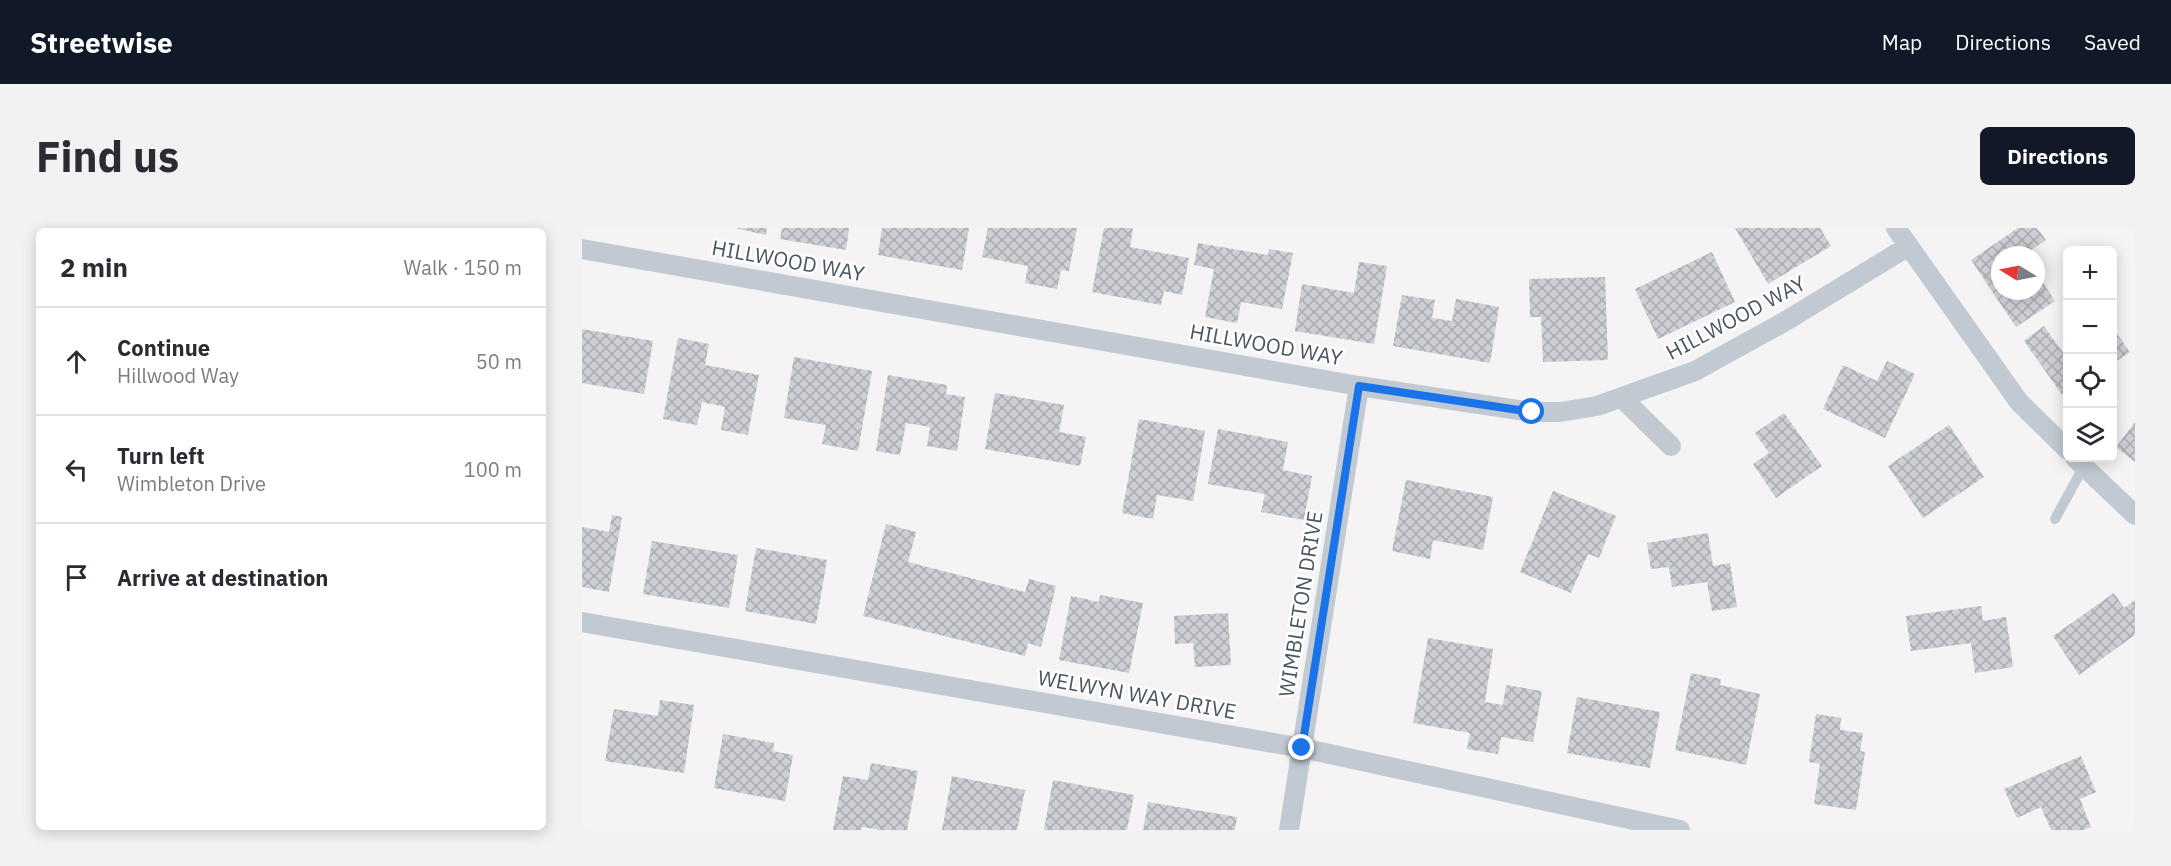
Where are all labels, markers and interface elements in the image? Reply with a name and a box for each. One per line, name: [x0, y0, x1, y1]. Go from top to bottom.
text: Streetwise: [30, 24, 173, 61]
text: Map: [1882, 28, 1922, 56]
text: Directions: [1955, 28, 2051, 56]
text: Saved: [2084, 28, 2141, 56]
button: Directions: [1980, 127, 2135, 185]
text: Find us: [36, 129, 179, 184]
street label: HILLWOOD WAY: [710, 233, 867, 287]
north arrow: [1991, 246, 2045, 300]
map controls: [2063, 246, 2117, 462]
button: +: [2063, 246, 2117, 300]
text: 2 min: [60, 250, 128, 284]
text: Walk · 150 m: [404, 254, 522, 281]
street label: HILLWOOD WAY: [1661, 268, 1811, 366]
button: −: [2063, 300, 2117, 354]
street label: HILLWOOD WAY: [1188, 317, 1345, 371]
text: Continue: [117, 333, 210, 362]
icon: ahead: [60, 345, 93, 378]
text: 50 m: [476, 348, 522, 375]
button: locate: [2063, 354, 2117, 408]
text: Hillwood Way: [117, 362, 239, 389]
route start: [1518, 398, 1544, 424]
button: layers: [2063, 408, 2117, 462]
text: Turn left: [117, 441, 205, 470]
icon: left: [60, 453, 93, 486]
text: 100 m: [464, 456, 522, 483]
text: Wimbleton Drive: [117, 470, 266, 497]
street label: WIMBLETON DRIVE: [1271, 509, 1329, 699]
icon: arrive: [60, 561, 93, 594]
text: Arrive at destination: [117, 563, 328, 592]
street label: WELWYN WAY DRIVE: [1036, 663, 1239, 725]
route end: [1288, 734, 1314, 760]

